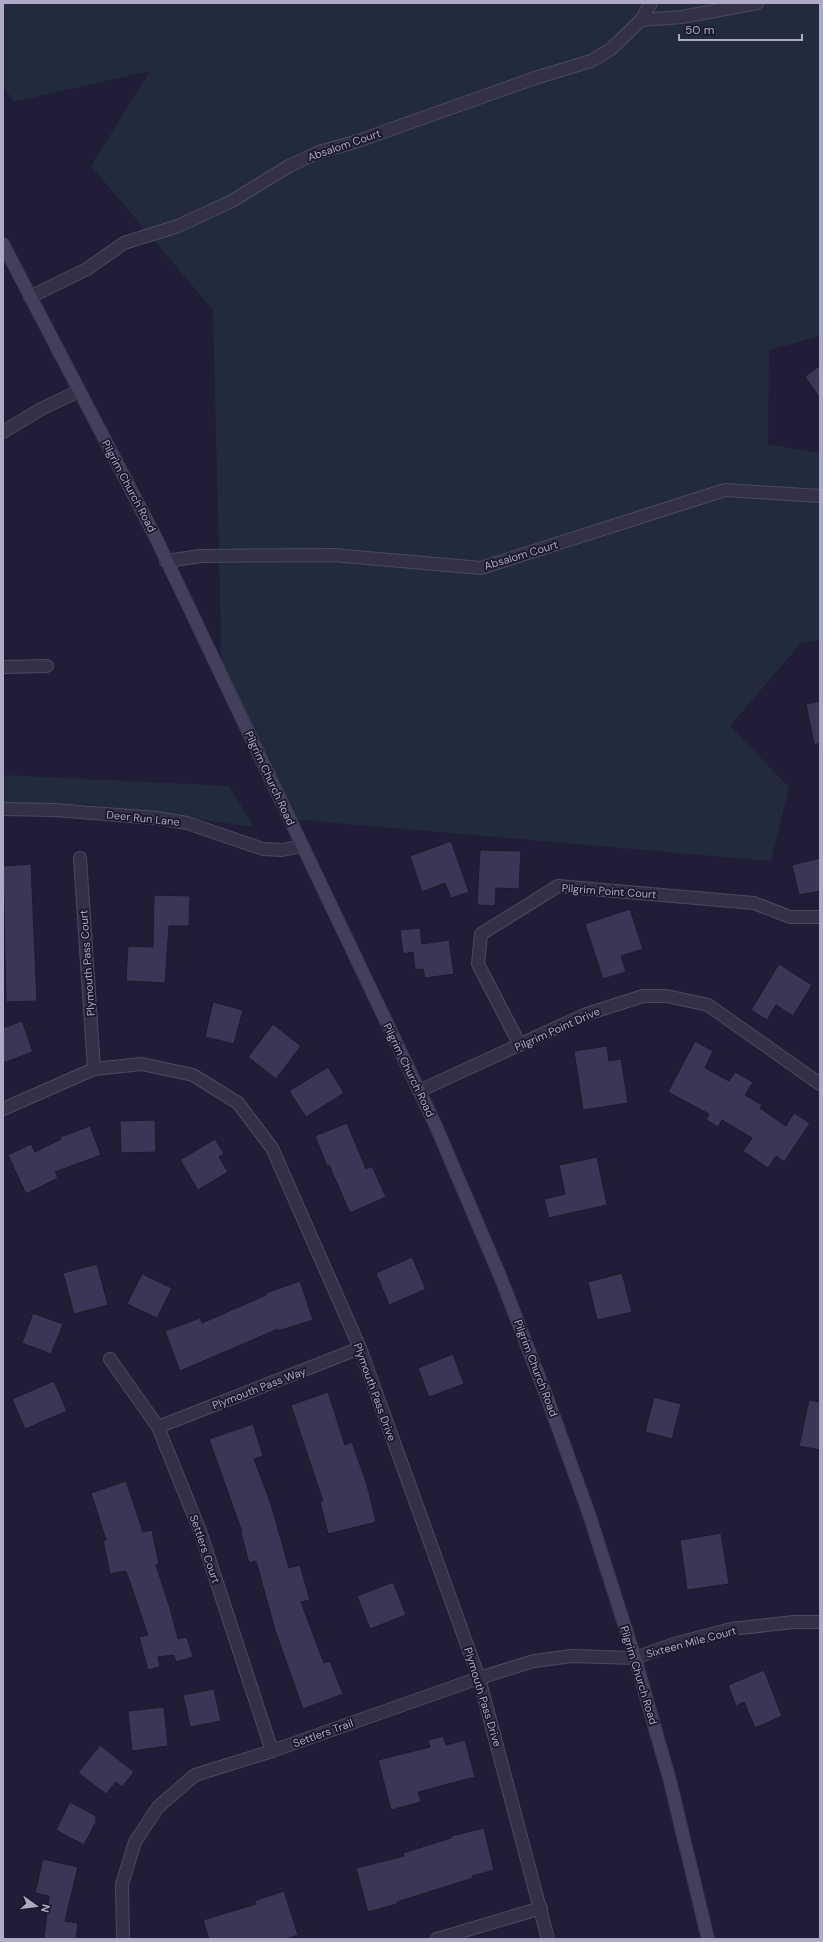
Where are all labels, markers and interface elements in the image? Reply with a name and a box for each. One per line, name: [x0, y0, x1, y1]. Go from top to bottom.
scale bar: [679, 16, 802, 42]
text: 50 m: [685, 22, 714, 38]
street label: Absalom Court: [306, 126, 382, 164]
street label: Pilgrim Church Road: [99, 437, 159, 535]
street label: Absalom Court: [482, 537, 560, 573]
street label: Pilgrim Church Road: [242, 729, 298, 828]
street label: Deer Run Lane: [106, 807, 180, 829]
street label: Pilgrim Point Court: [561, 881, 657, 901]
street label: Plymouth Pass Court: [76, 909, 98, 1017]
street label: Pilgrim Point Drive: [512, 1004, 602, 1054]
street label: Pilgrim Church Road: [380, 1021, 438, 1119]
street label: Pilgrim Church Road: [511, 1318, 561, 1418]
street label: Plymouth Pass Drive: [351, 1341, 399, 1443]
street label: Plymouth Pass Way: [210, 1364, 308, 1412]
street label: Settlers Court: [187, 1513, 223, 1585]
street label: Sixteen Mile Court: [644, 1623, 738, 1661]
street label: Pilgrim Church Road: [617, 1624, 661, 1726]
street label: Plymouth Pass Drive: [461, 1646, 505, 1748]
street label: Settlers Trail: [291, 1716, 355, 1750]
north arrow: [16, 1886, 56, 1926]
text: N: [38, 1903, 53, 1914]

